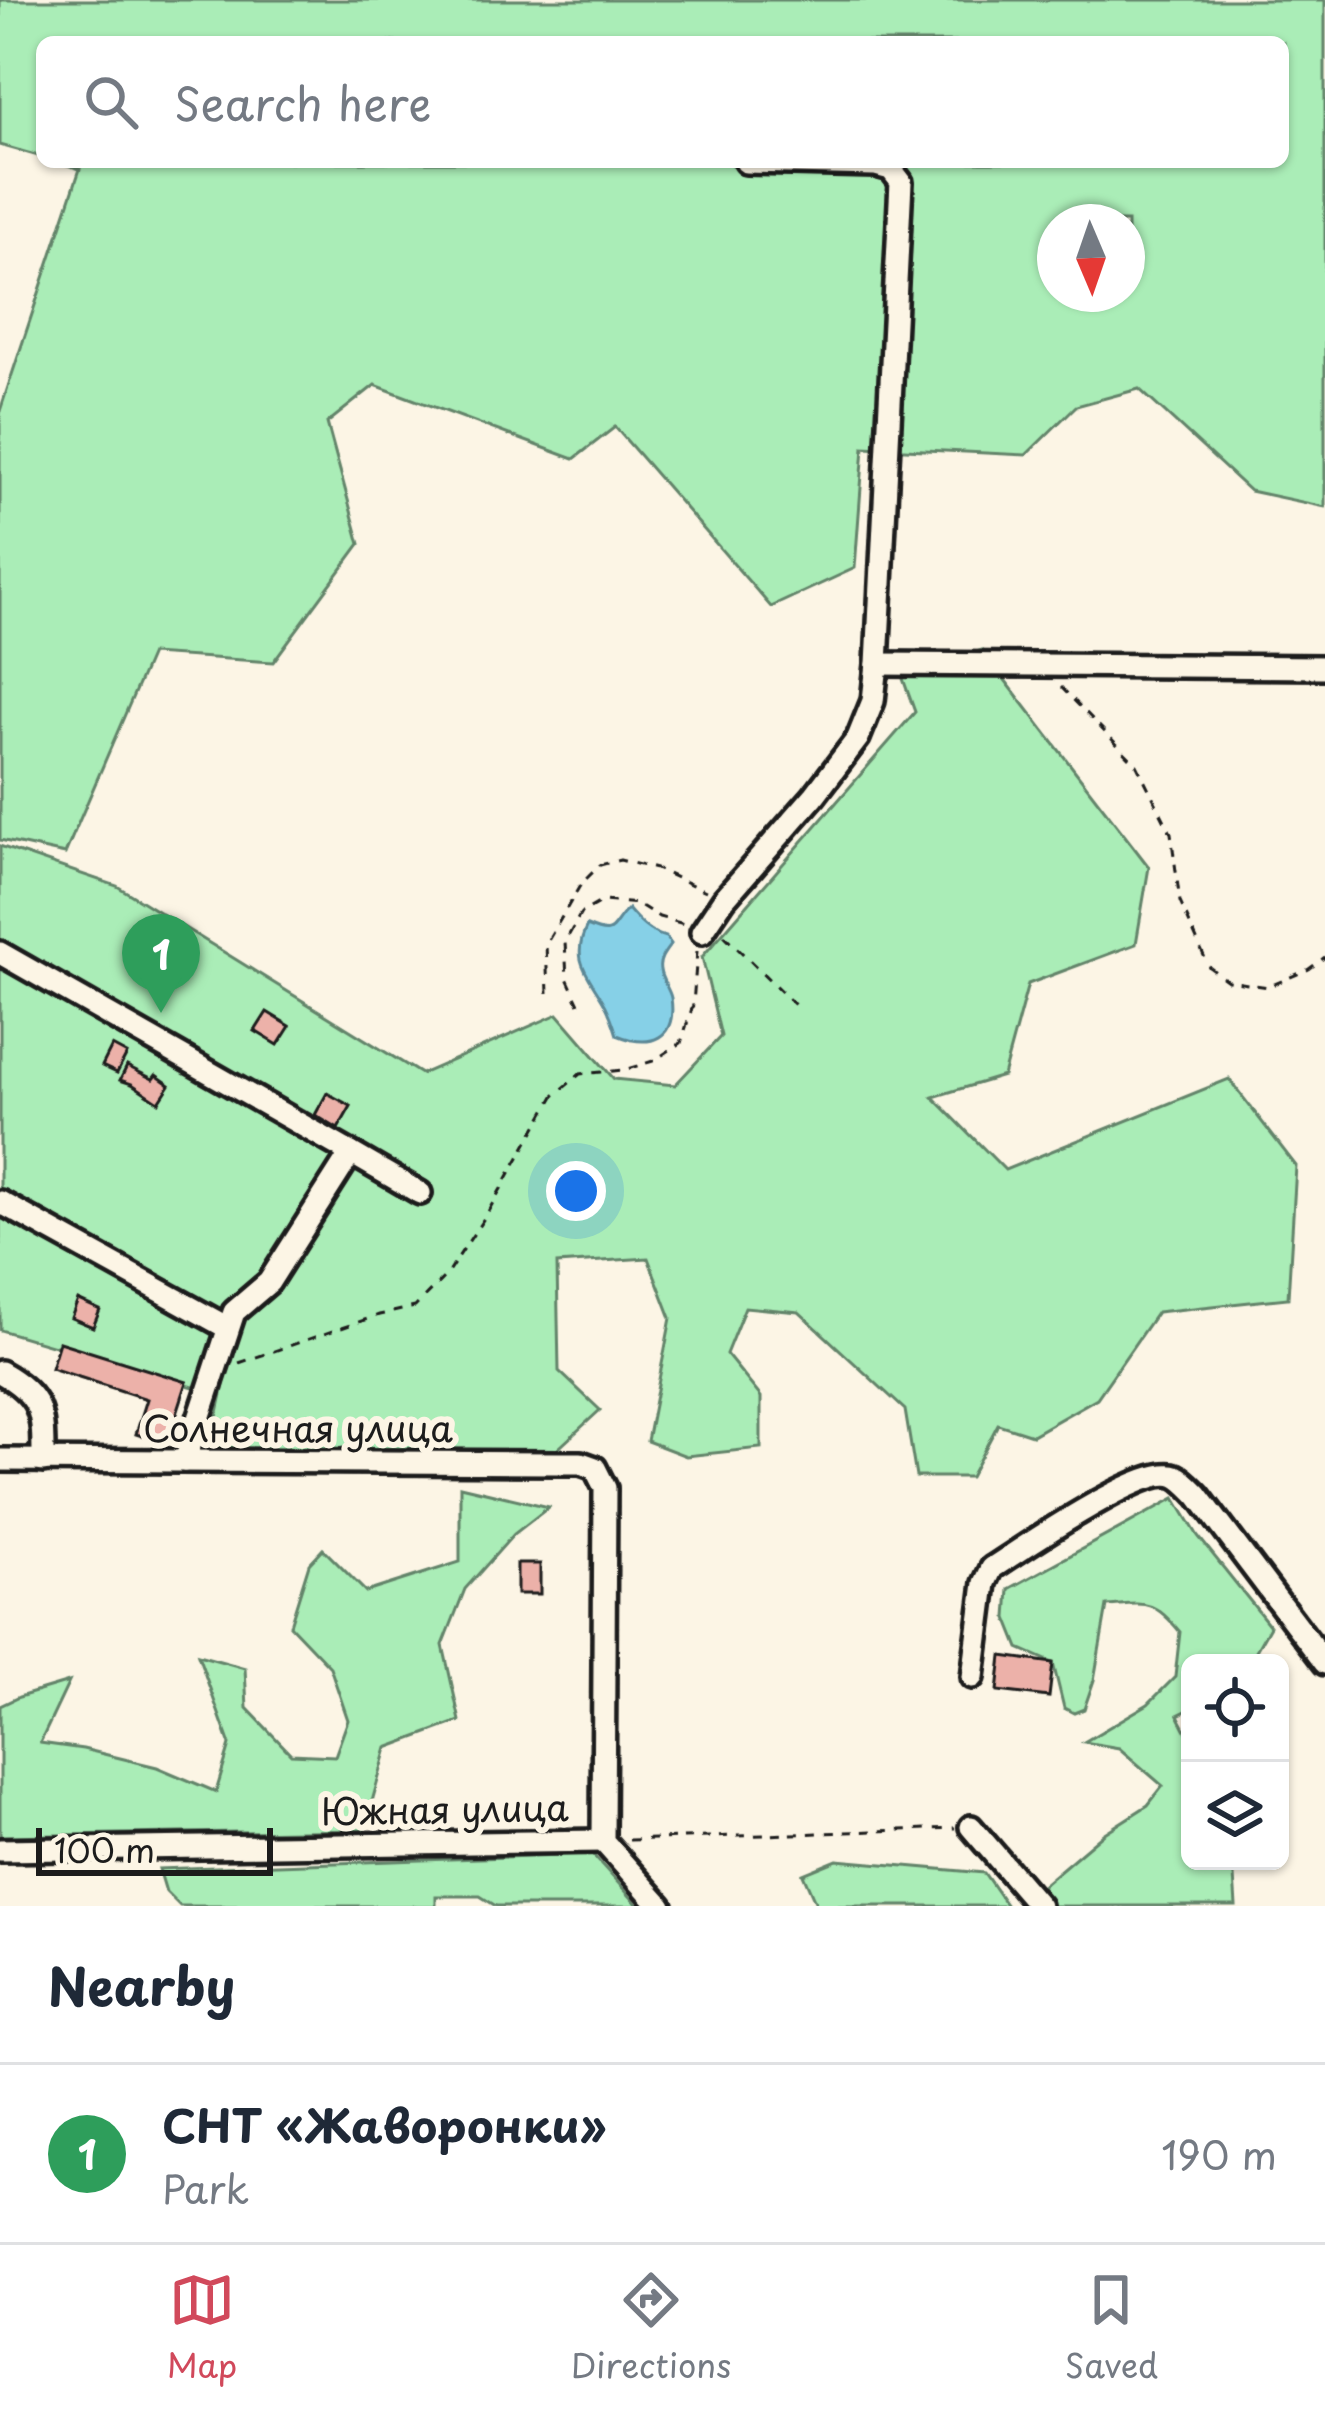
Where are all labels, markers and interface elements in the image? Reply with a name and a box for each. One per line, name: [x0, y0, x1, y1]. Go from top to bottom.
search box: [36, 36, 1289, 168]
text: Search here: [174, 68, 431, 136]
icon: search: [78, 69, 144, 135]
north arrow: [1037, 204, 1145, 312]
pin: 1: [122, 914, 200, 1013]
your location: [546, 1161, 606, 1221]
street label: Солнечная улица: [143, 1400, 453, 1454]
map controls: [1181, 1654, 1289, 1870]
button: locate: [1181, 1654, 1289, 1762]
button: layers: [1181, 1762, 1289, 1870]
street label: Южная улица: [321, 1779, 570, 1837]
scale bar: [36, 1822, 273, 1875]
text: 100 m: [54, 1824, 155, 1874]
text: Nearby: [48, 1946, 235, 2023]
text: СНТ «Жаворонки»: [162, 2090, 606, 2158]
text: 1: [78, 2124, 96, 2183]
text: 190 m: [1161, 2124, 1277, 2183]
text: Park: [162, 2158, 249, 2217]
tab: Map: [167, 2267, 237, 2389]
tab: Directions: [571, 2267, 731, 2389]
tab: Saved: [1065, 2267, 1158, 2389]

